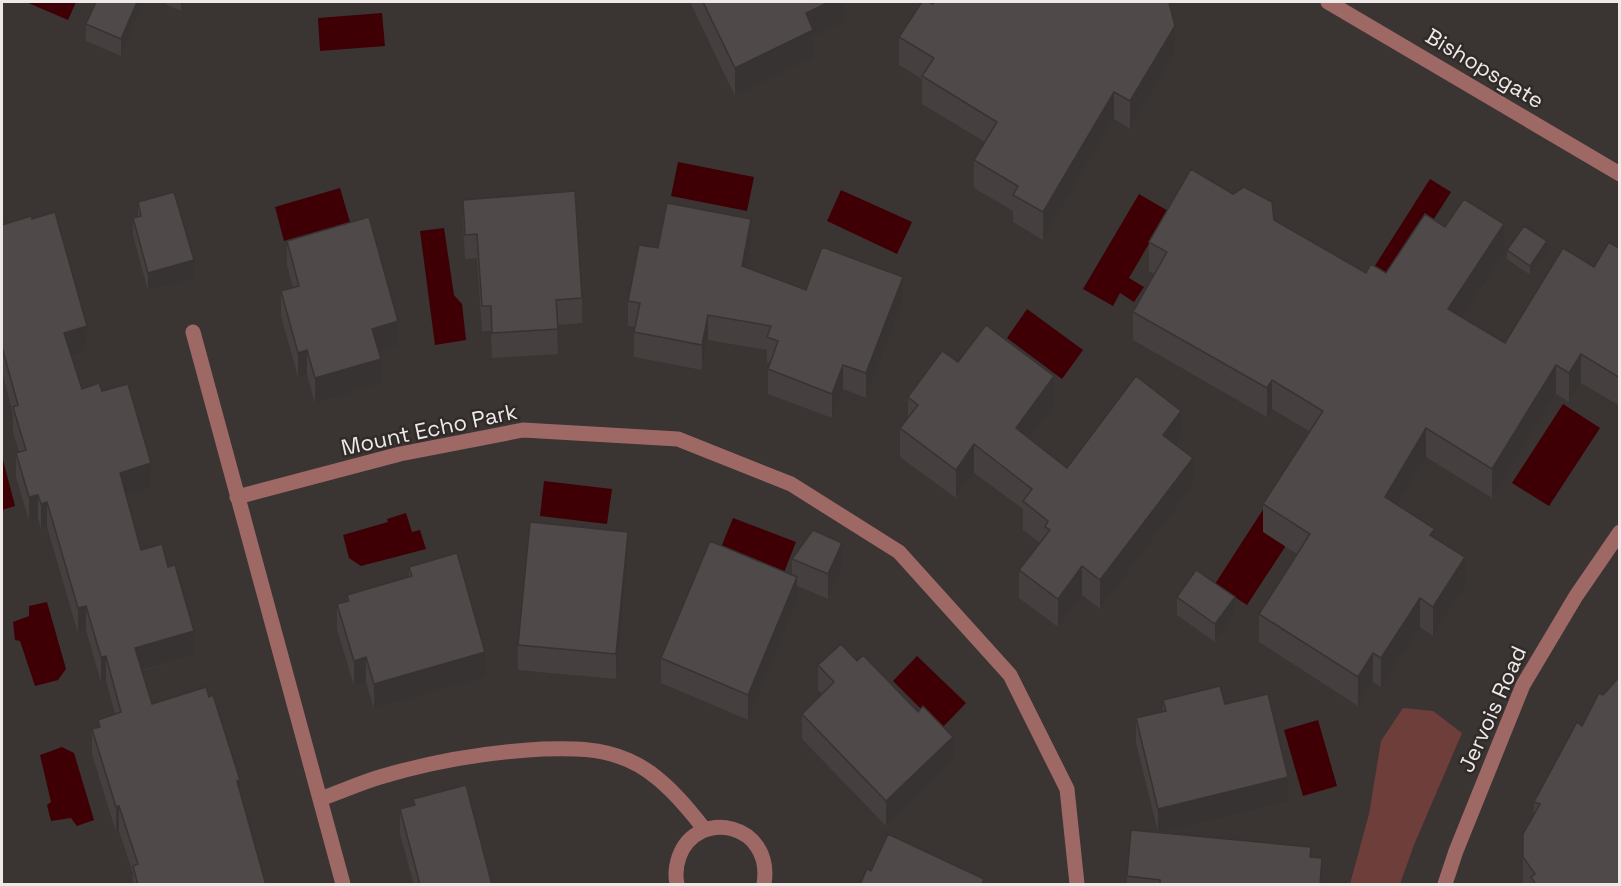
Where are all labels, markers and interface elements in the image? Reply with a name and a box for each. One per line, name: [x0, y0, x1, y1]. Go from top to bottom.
street label: Bishopsgate: [1421, 22, 1549, 114]
street label: Mount Echo Park: [339, 397, 520, 461]
street label: Jervois Road: [1452, 641, 1532, 777]

